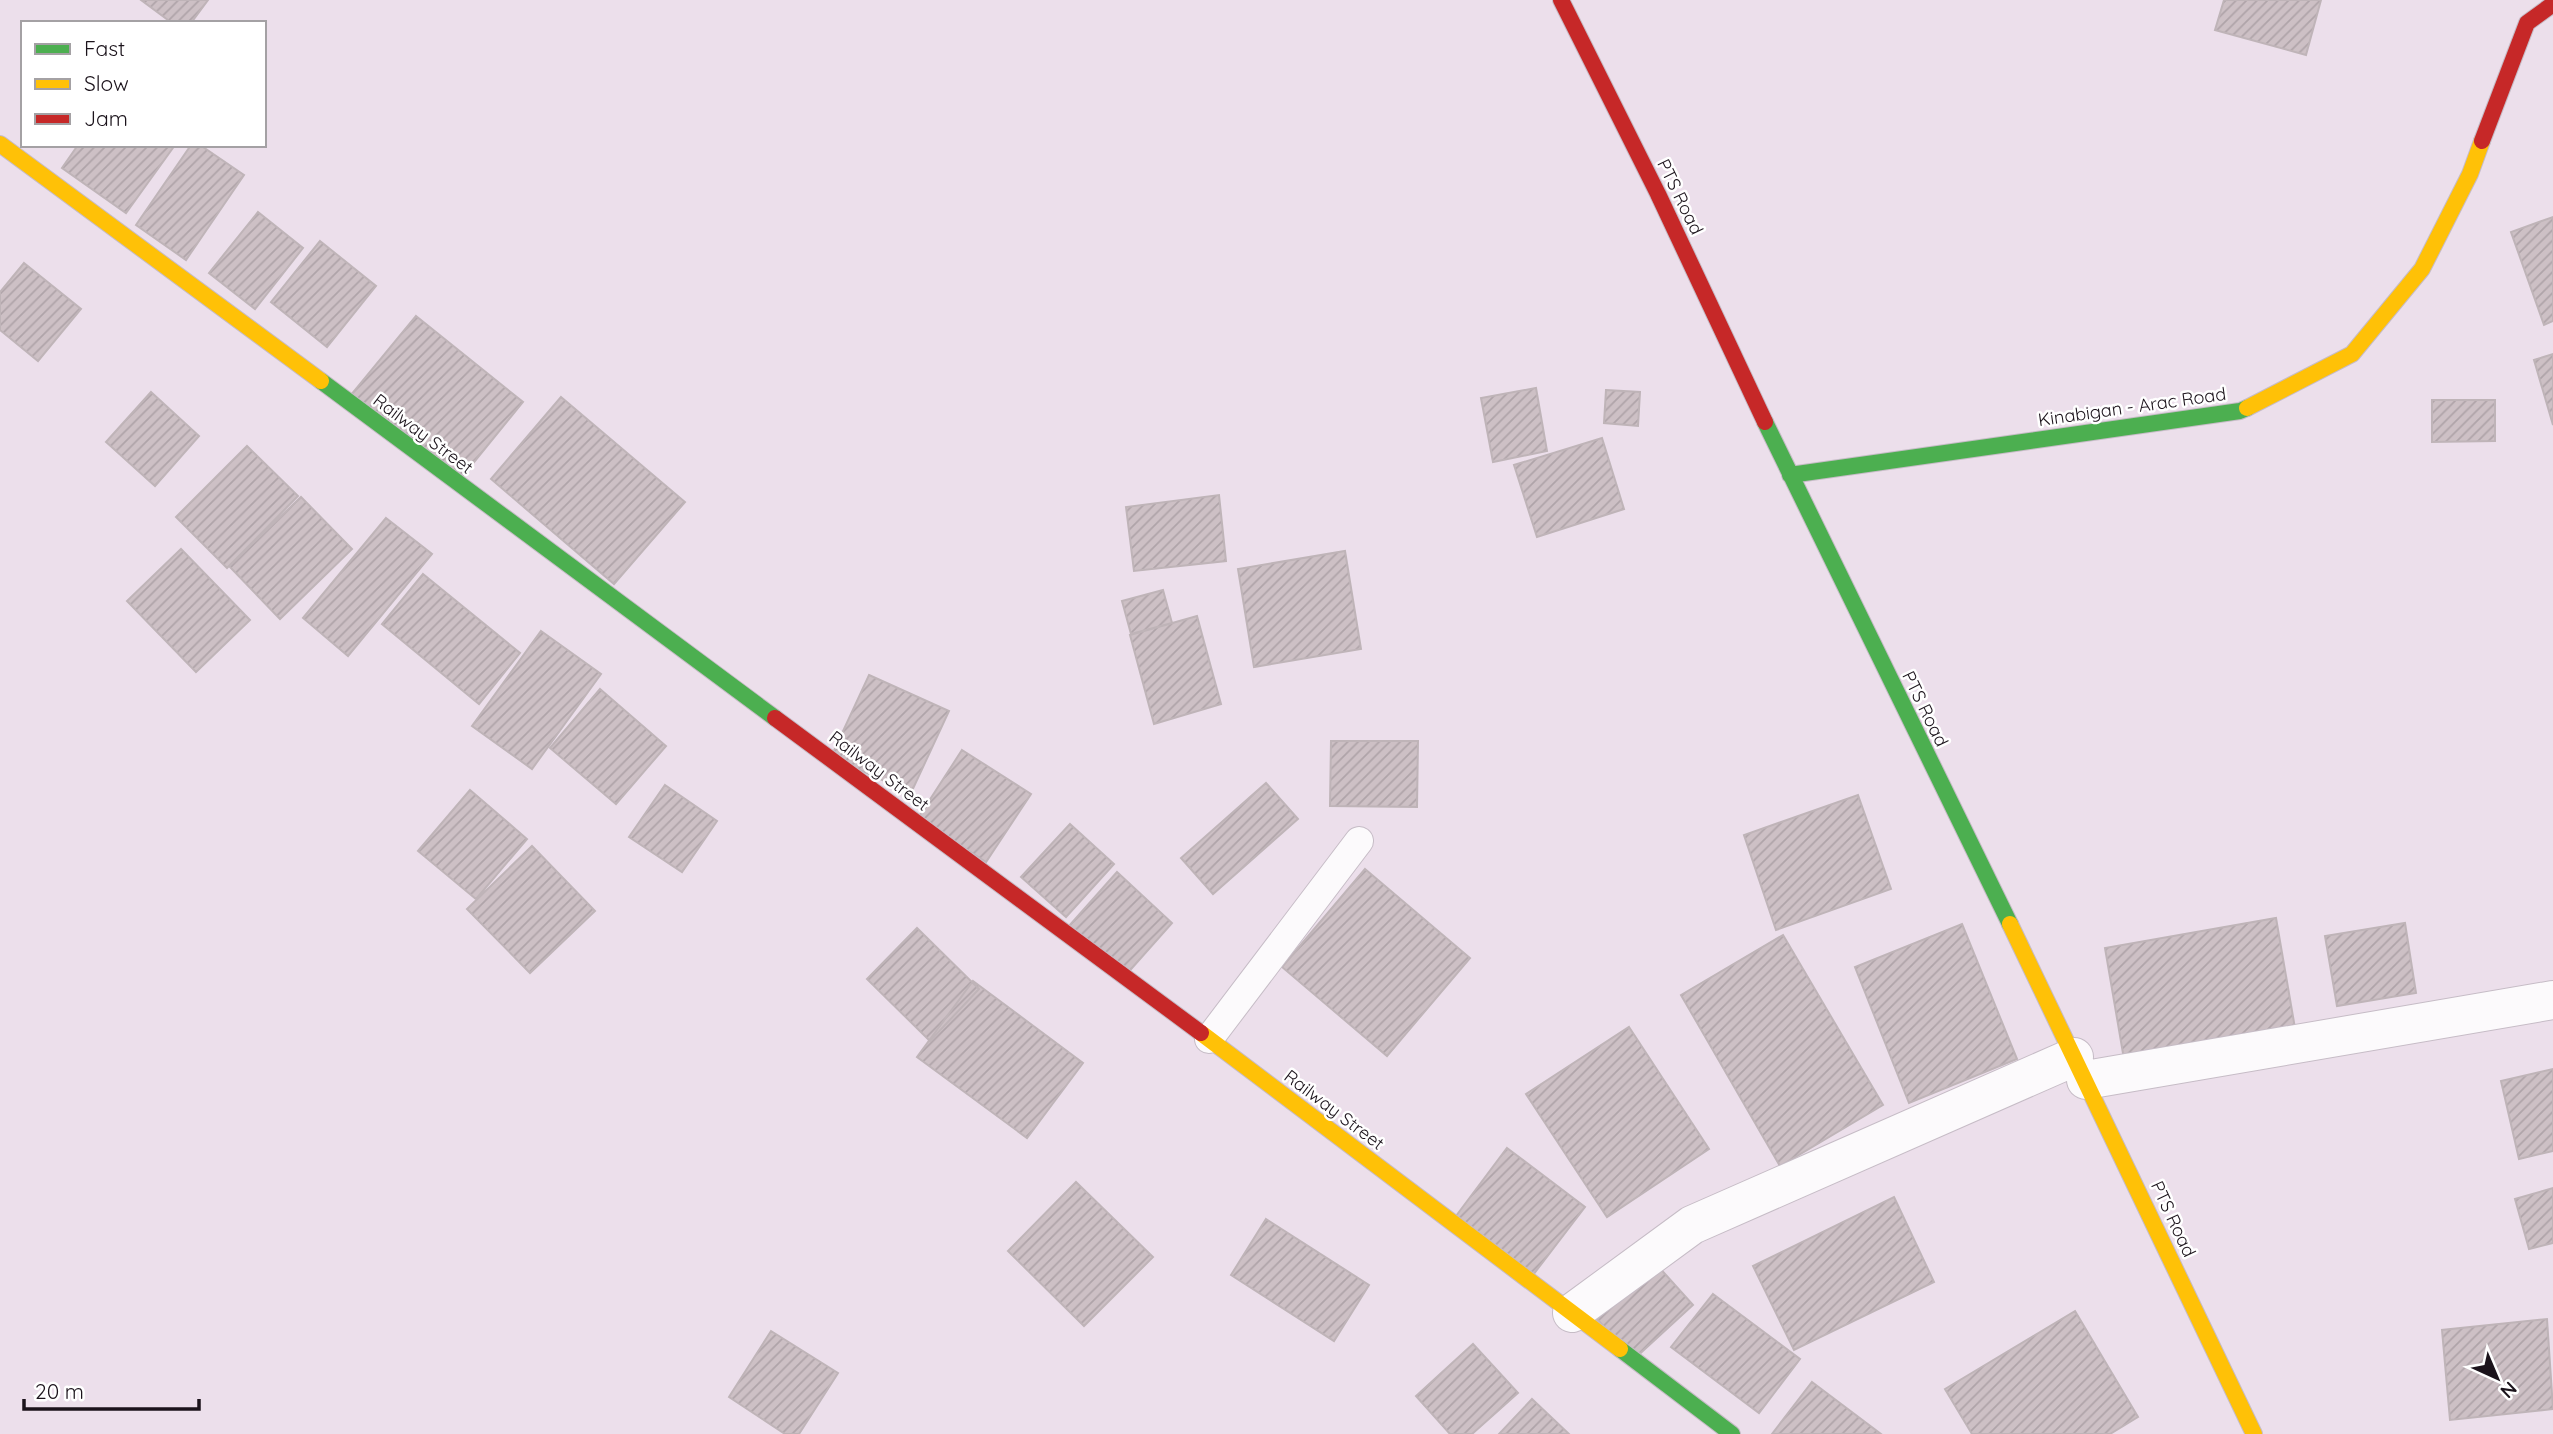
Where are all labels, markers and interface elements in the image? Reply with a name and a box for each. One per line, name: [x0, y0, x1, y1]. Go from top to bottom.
legend: [21, 21, 266, 147]
text: Fast: [84, 35, 125, 61]
text: Slow: [84, 70, 129, 96]
text: Jam: [84, 105, 128, 131]
street label: PTS Road: [1652, 155, 1709, 238]
street label: Kinabigan - Arac Road: [2036, 382, 2227, 431]
street label: Railway Street: [369, 388, 478, 479]
street label: PTS Road: [1897, 667, 1954, 750]
street label: Railway Street: [825, 725, 934, 816]
street label: Railway Street: [1280, 1064, 1389, 1155]
street label: PTS Road: [2146, 1177, 2201, 1260]
north arrow: [2462, 1343, 2532, 1413]
scale bar: [24, 1368, 200, 1412]
text: N: [2495, 1377, 2522, 1404]
text: 20 m: [35, 1378, 84, 1404]

